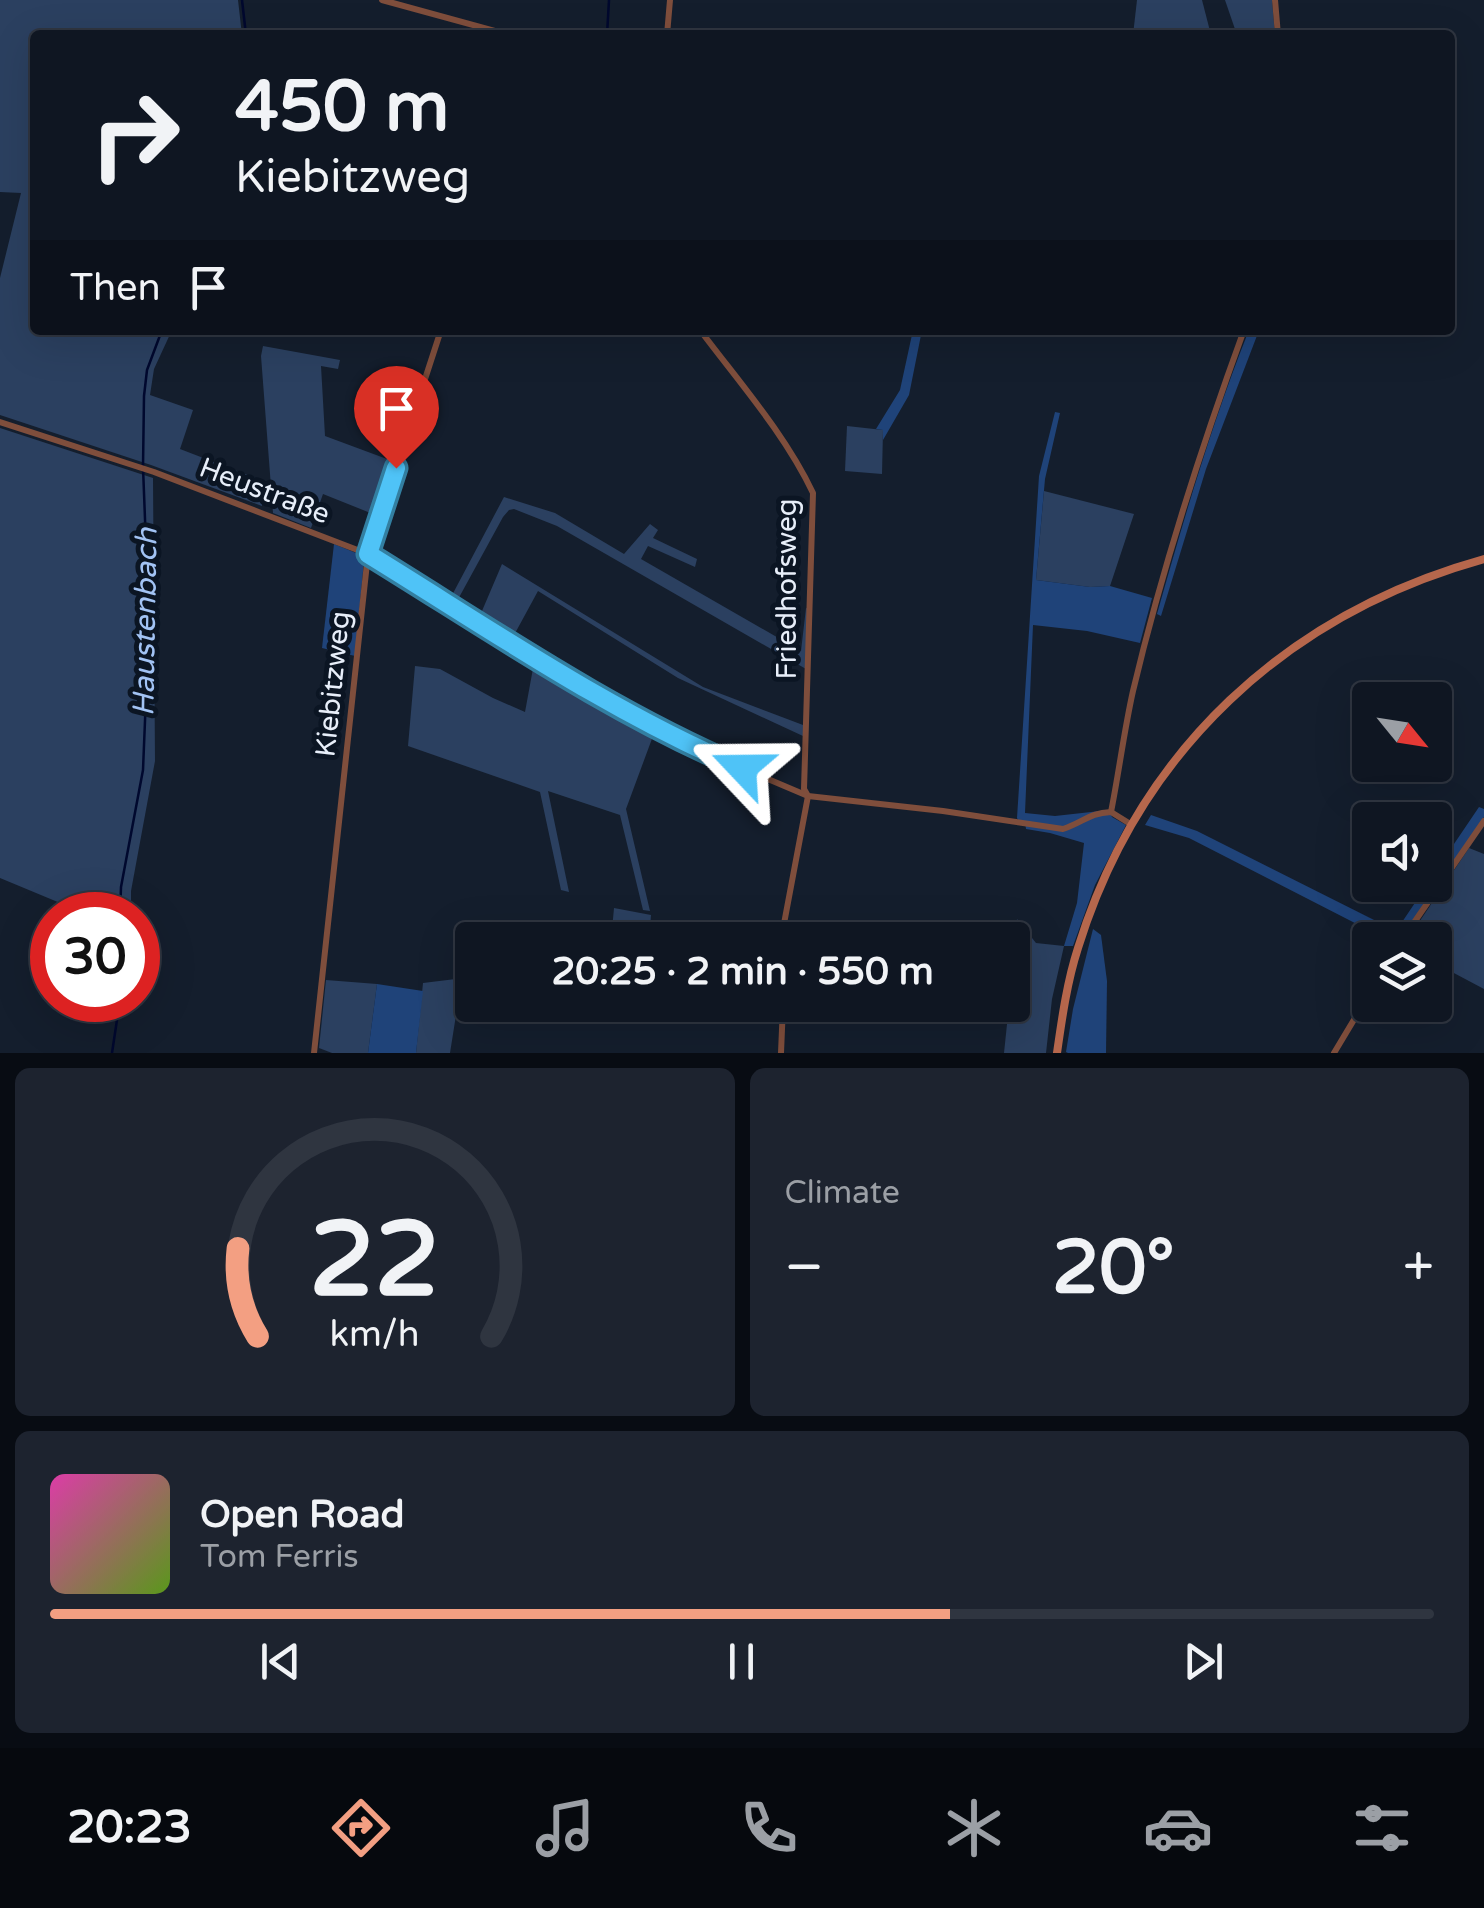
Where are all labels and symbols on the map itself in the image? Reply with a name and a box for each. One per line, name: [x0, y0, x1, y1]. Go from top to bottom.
pin: [354, 366, 439, 469]
street label: Heustraße: [195, 451, 335, 531]
street label: Friedhofsweg: [770, 499, 804, 679]
water label: Haustenbach: [125, 527, 166, 717]
street label: Kiebitzweg: [308, 610, 358, 759]
north arrow: [1352, 682, 1452, 782]
position arrow: [690, 716, 794, 820]
speed limit sign: 30: [30, 892, 160, 1022]

